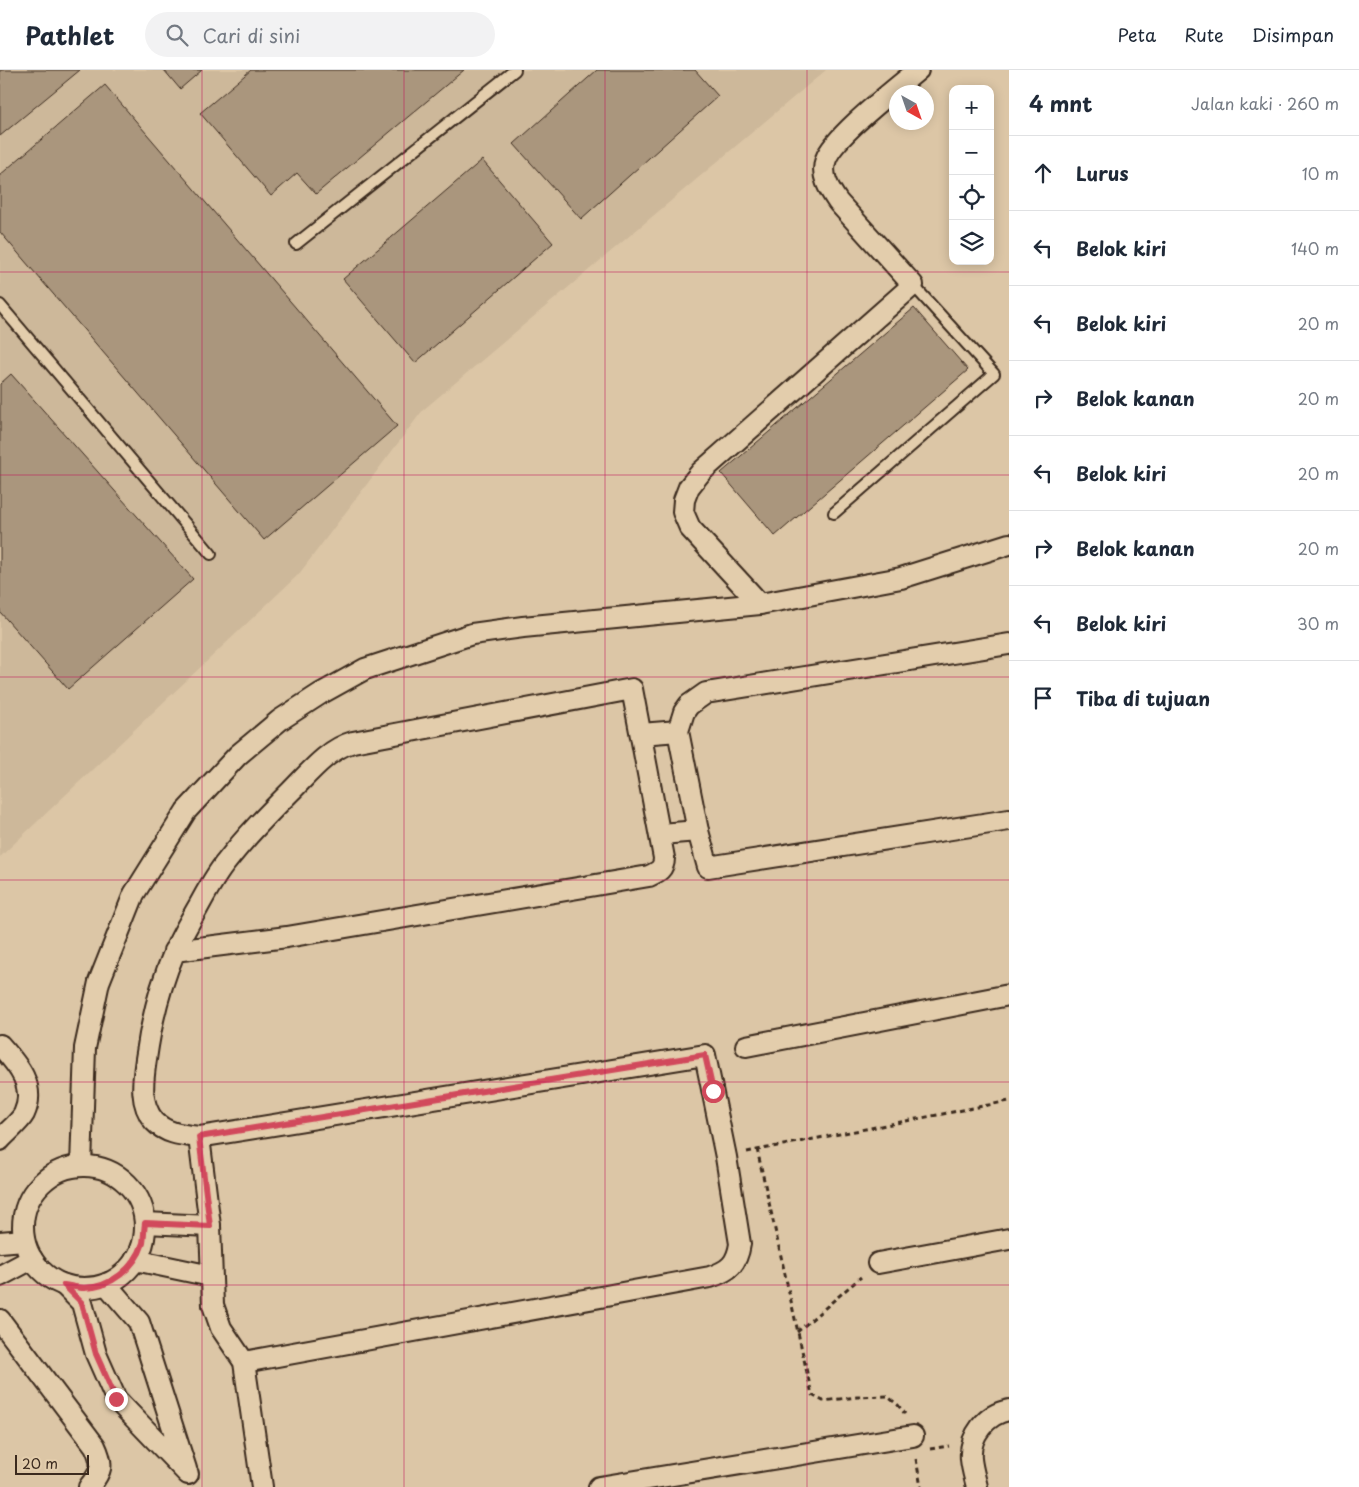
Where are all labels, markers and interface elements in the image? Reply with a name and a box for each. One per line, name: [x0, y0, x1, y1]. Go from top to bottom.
search box: [145, 12, 495, 57]
text: Pathlet: [25, 17, 115, 53]
icon: search: [163, 21, 191, 49]
text: Cari di sini: [203, 21, 300, 49]
text: Peta: [1117, 21, 1156, 48]
text: Rute: [1184, 21, 1224, 48]
text: Disimpan: [1252, 21, 1334, 48]
north arrow: [889, 85, 934, 130]
map controls: [949, 85, 994, 265]
button: +: [949, 85, 994, 130]
text: 4 mnt: [1029, 87, 1093, 119]
text: Jalan kaki · 260 m: [1191, 91, 1339, 115]
button: −: [949, 130, 994, 175]
icon: ahead: [1029, 159, 1057, 187]
text: Lurus: [1076, 159, 1129, 187]
text: 10 m: [1302, 161, 1339, 185]
button: locate: [949, 175, 994, 220]
button: layers: [949, 220, 994, 265]
icon: left: [1029, 234, 1057, 262]
text: Belok kiri: [1076, 234, 1166, 262]
text: 140 m: [1291, 236, 1339, 260]
icon: left: [1029, 309, 1057, 337]
text: Belok kiri: [1076, 309, 1166, 337]
text: 20 m: [1298, 311, 1339, 335]
icon: right: [1029, 384, 1057, 412]
text: Belok kanan: [1076, 384, 1195, 412]
text: 20 m: [1298, 386, 1339, 410]
icon: left: [1029, 459, 1057, 487]
text: Belok kiri: [1076, 459, 1166, 487]
text: 20 m: [1298, 461, 1339, 485]
icon: right: [1029, 534, 1057, 562]
text: Belok kanan: [1076, 534, 1195, 562]
text: 20 m: [1298, 536, 1339, 560]
icon: left: [1029, 609, 1057, 637]
text: Belok kiri: [1076, 609, 1166, 637]
text: 30 m: [1297, 611, 1339, 635]
icon: arrive: [1029, 684, 1057, 712]
text: Tiba di tujuan: [1076, 684, 1210, 712]
route start: [702, 1080, 725, 1103]
route end: [105, 1388, 128, 1411]
scale bar: [15, 1452, 89, 1475]
text: 20 m: [22, 1453, 58, 1474]

